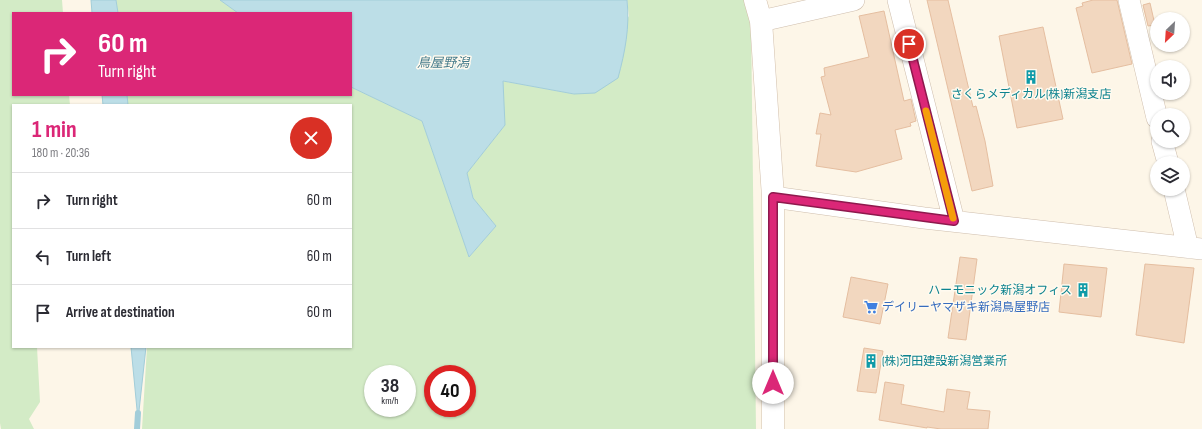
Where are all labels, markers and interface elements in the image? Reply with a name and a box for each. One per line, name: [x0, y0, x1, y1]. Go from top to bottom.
north arrow: [1150, 12, 1190, 52]
map controls: [1150, 12, 1190, 196]
text: 60 m: [98, 27, 147, 60]
pin: [892, 27, 926, 61]
icon: right: [32, 28, 84, 80]
icon: arrive: [898, 33, 920, 55]
water label: 鳥屋野潟: [417, 55, 471, 71]
button: sound: [1150, 60, 1190, 100]
text: Turn right: [98, 61, 156, 82]
building icon: さくらメディカル(株)新潟支店: [1023, 69, 1039, 85]
place label: さくらメディカル(株)新潟支店: [951, 87, 1111, 102]
button: search: [1150, 108, 1190, 148]
text: 1 min: [32, 115, 77, 144]
button: close: [290, 117, 332, 159]
text: 180 m · 20:36: [32, 145, 90, 161]
button: layers: [1150, 156, 1190, 196]
icon: right: [32, 190, 54, 212]
text: Turn right: [66, 191, 118, 210]
text: 60 m: [307, 191, 332, 210]
icon: left: [32, 246, 54, 268]
text: Turn left: [66, 247, 111, 266]
text: 60 m: [307, 247, 332, 266]
building icon: ハーモニック新潟オフィス: [1075, 282, 1091, 298]
place label: ハーモニック新潟オフィス: [928, 283, 1072, 298]
supermarket icon: デイリーヤマザキ新潟鳥屋野店: [863, 299, 879, 315]
place label: デイリーヤマザキ新潟鳥屋野店: [882, 300, 1050, 315]
icon: arrive: [32, 302, 54, 324]
text: Arrive at destination: [66, 303, 175, 322]
text: 60 m: [307, 303, 332, 322]
building icon: (株)河田建設新潟営業所: [863, 353, 879, 369]
place label: (株)河田建設新潟営業所: [882, 354, 1007, 369]
position arrow: [752, 362, 794, 404]
speed limit sign: 40: [424, 365, 476, 417]
text: 38: [381, 374, 399, 398]
text: km/h: [381, 395, 399, 407]

